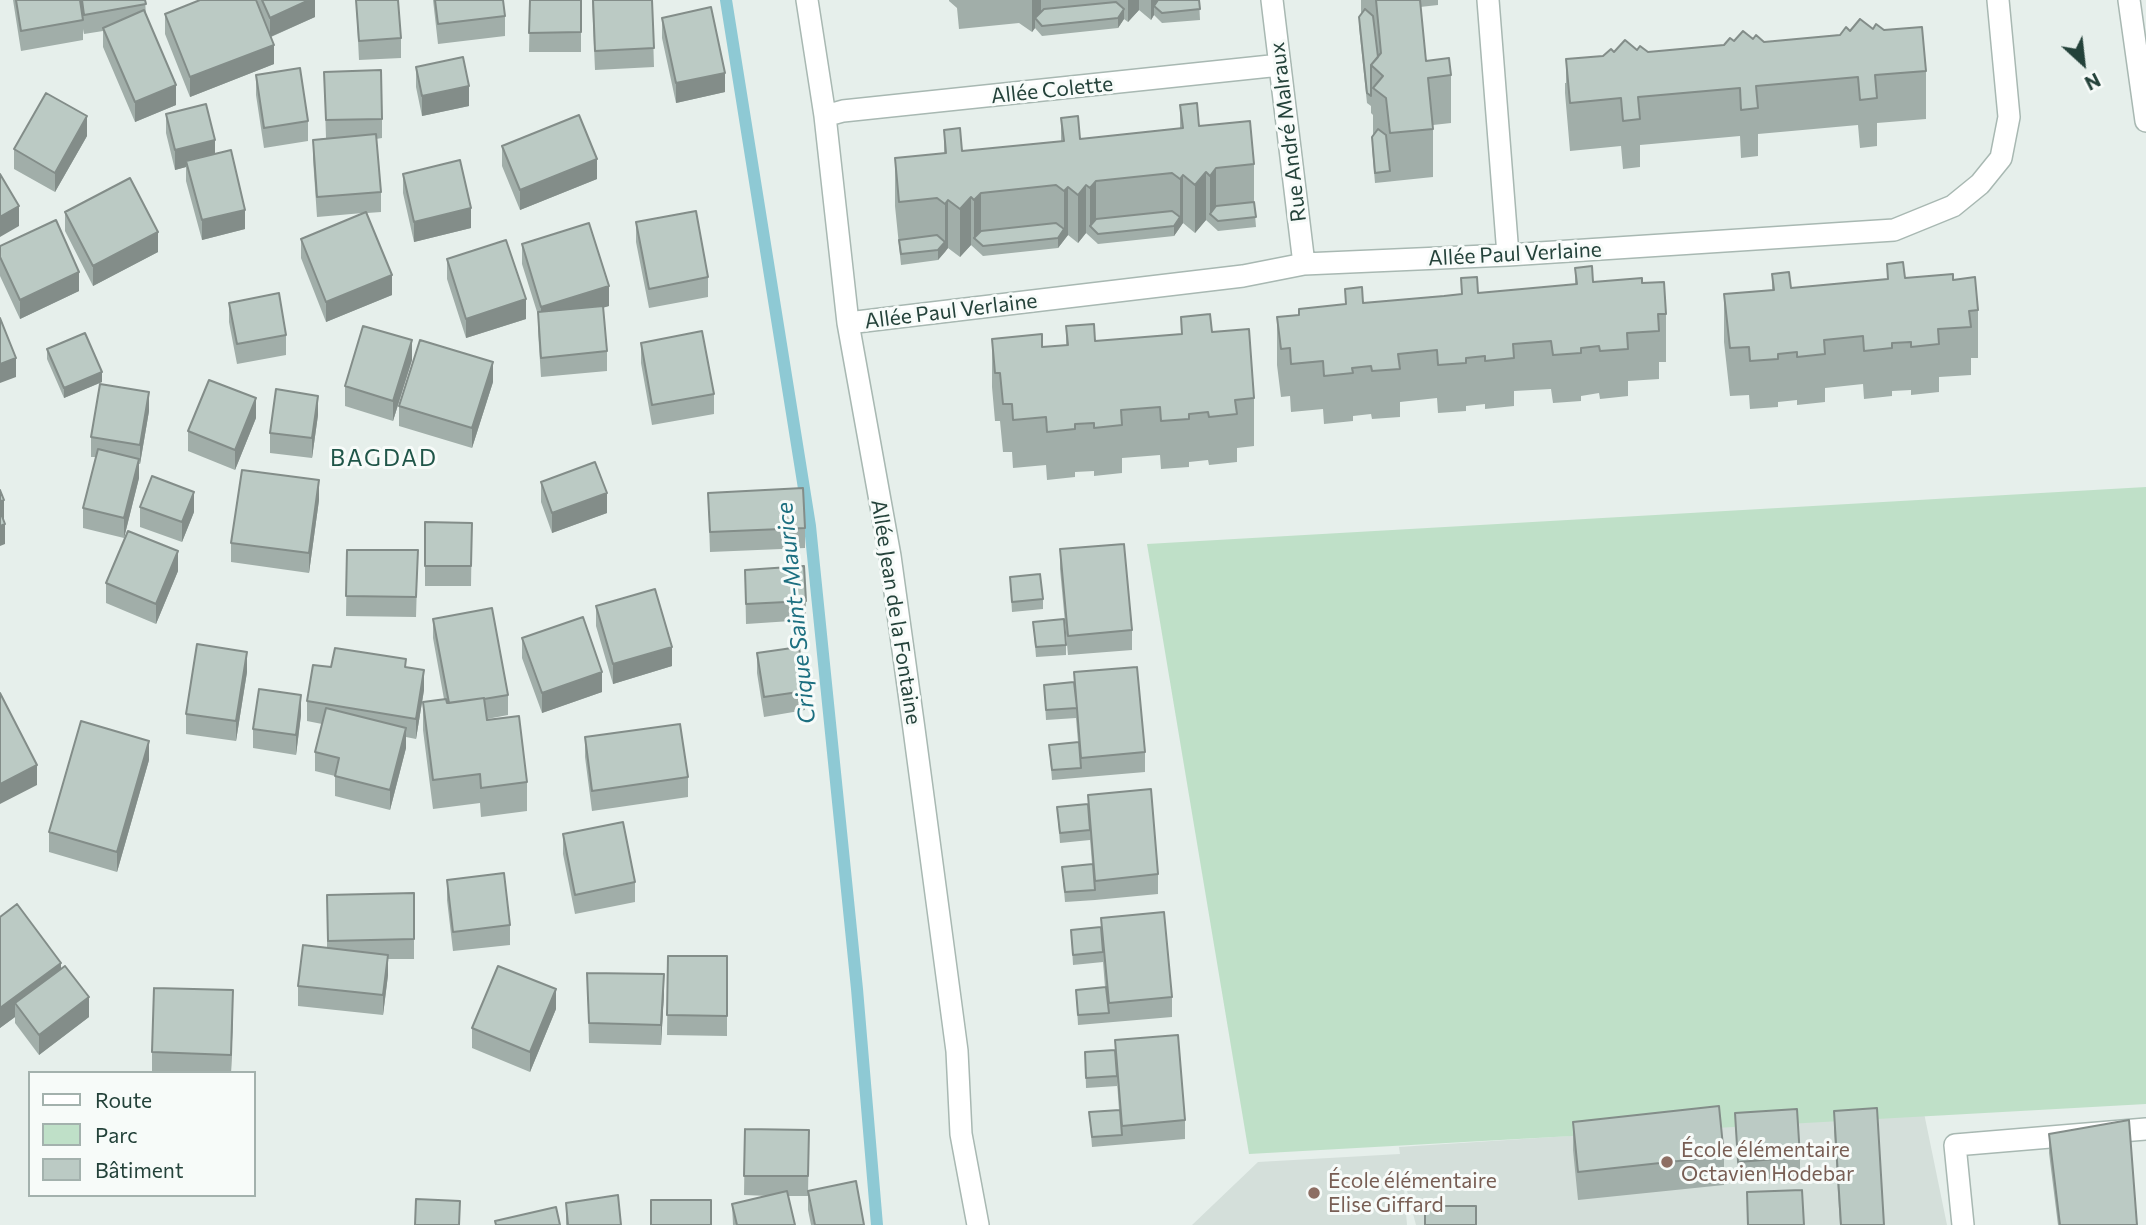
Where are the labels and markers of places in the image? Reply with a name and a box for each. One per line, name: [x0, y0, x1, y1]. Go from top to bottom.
place label: École élémentaire Octavien Hodebar: [1681, 1137, 1854, 1187]
marker: École élémentaire Octavien Hodebar: [1659, 1154, 1675, 1170]
place label: École élémentaire Elise Giffard: [1328, 1168, 1497, 1218]
marker: École élémentaire Elise Giffard: [1306, 1185, 1322, 1201]

